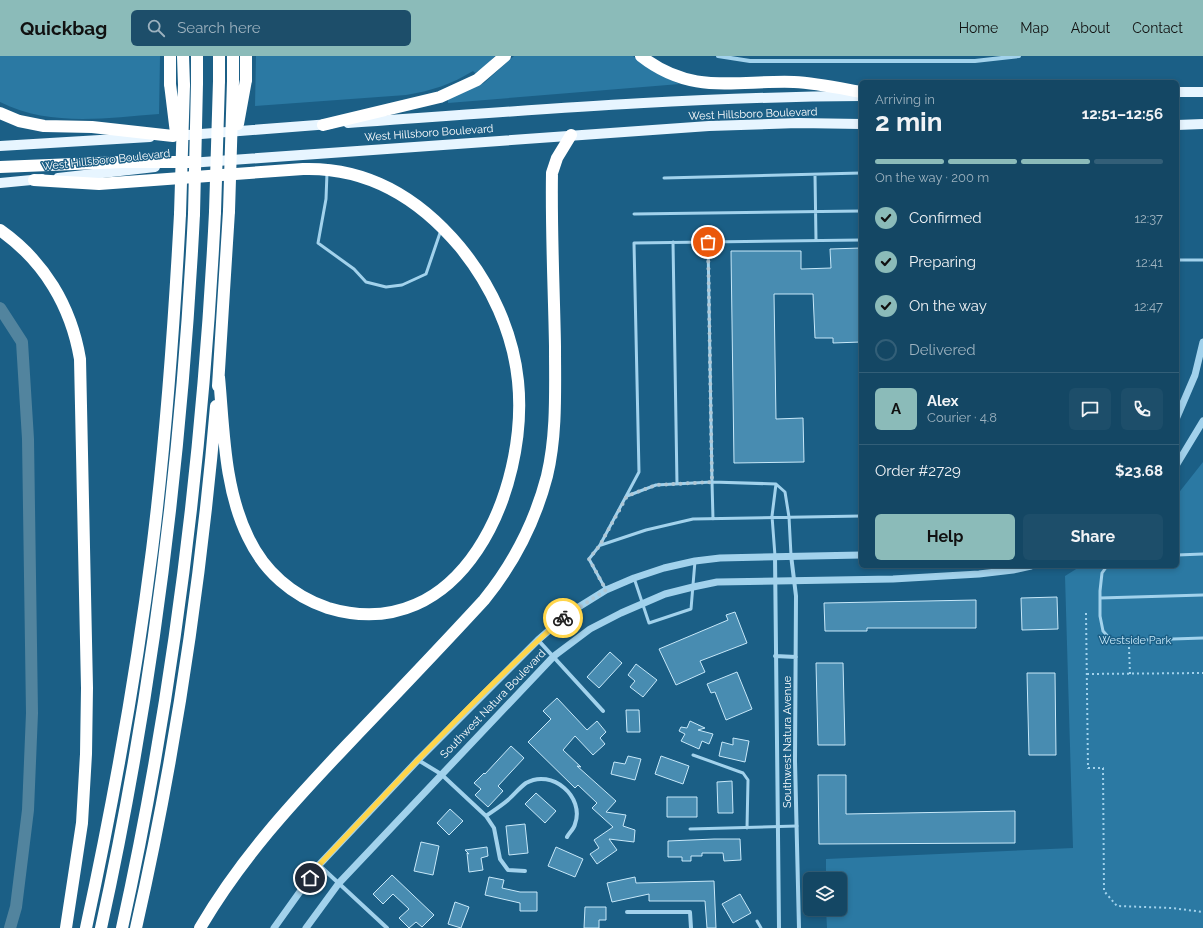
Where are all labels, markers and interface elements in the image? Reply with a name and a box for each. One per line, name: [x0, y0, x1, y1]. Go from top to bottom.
search box: [131, 10, 411, 46]
text: Quickbag: [20, 17, 107, 39]
icon: search: [145, 17, 167, 39]
text: Search here: [177, 19, 261, 37]
text: Home: [959, 20, 998, 36]
text: Map: [1020, 20, 1049, 36]
text: About: [1071, 20, 1110, 36]
text: Contact: [1132, 20, 1183, 36]
text: Arriving in: [875, 92, 935, 107]
street label: West Hillsboro Boulevard: [688, 105, 818, 123]
text: 12:51–12:56: [1082, 105, 1163, 123]
text: 2 min: [875, 107, 942, 137]
street label: West Hillsboro Boulevard: [364, 122, 494, 144]
street label: West Hillsboro Boulevard: [41, 147, 171, 173]
text: On the way · 200 m: [875, 170, 989, 185]
icon: check: [875, 207, 897, 229]
text: Confirmed: [909, 209, 982, 227]
text: 12:37: [1134, 211, 1163, 226]
pin: [691, 225, 725, 259]
icon: bag: [697, 231, 719, 253]
icon: check: [875, 251, 897, 273]
text: Preparing: [909, 253, 976, 271]
text: 12:41: [1136, 255, 1163, 270]
icon: check: [875, 295, 897, 317]
text: On the way: [909, 297, 987, 315]
text: 12:47: [1134, 299, 1163, 314]
text: Delivered: [909, 341, 976, 359]
button: chat: [1069, 388, 1111, 430]
button: phone: [1121, 388, 1163, 430]
text: Alex: [927, 392, 958, 410]
text: A: [891, 400, 901, 418]
text: Courier · 4.8: [927, 410, 997, 425]
text: Order #2729: [875, 462, 961, 480]
text: $23.68: [1115, 462, 1163, 480]
button: Help: [875, 514, 1015, 560]
button: Share: [1023, 514, 1163, 560]
courier: [543, 598, 583, 638]
icon: bike: [552, 607, 574, 629]
park label: Westside Park: [1099, 634, 1171, 647]
street label: Southwest Natura Boulevard: [438, 647, 548, 761]
street label: Southwest Natura Avenue: [781, 675, 794, 808]
pin: [293, 861, 327, 895]
icon: home: [299, 867, 321, 889]
map controls: [803, 872, 847, 916]
button: layers: [803, 872, 847, 916]

